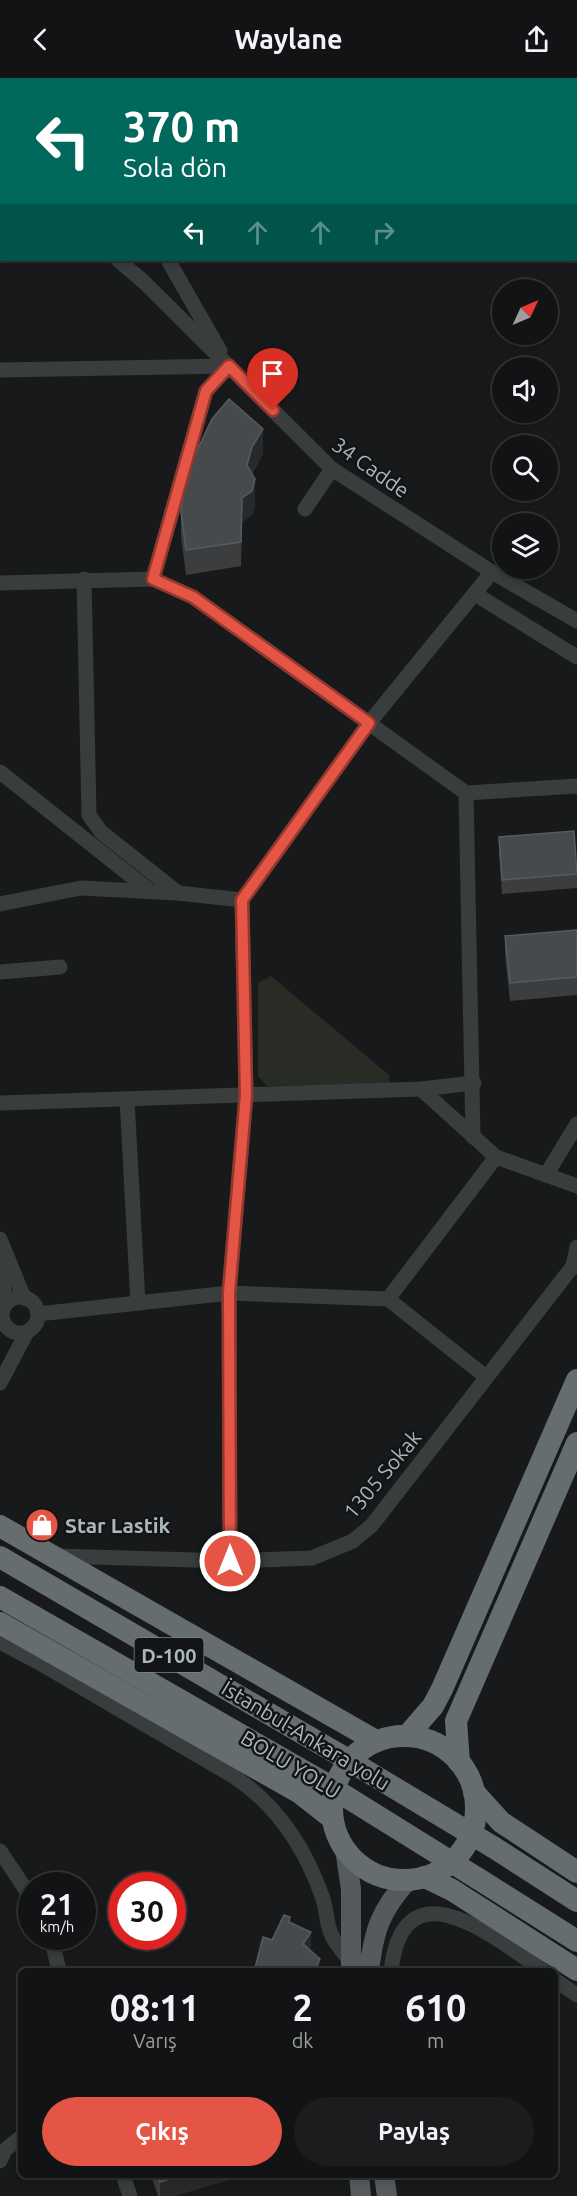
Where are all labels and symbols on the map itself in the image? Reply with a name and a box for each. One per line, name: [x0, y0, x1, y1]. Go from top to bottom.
north arrow: [492, 279, 558, 345]
pin: [247, 348, 298, 410]
street label: 34 Cadde: [328, 432, 414, 502]
street label: 1305 Sokak: [338, 1425, 426, 1523]
shop icon: Star Lastik: [24, 1507, 60, 1543]
place label: Star Lastik: [65, 1513, 171, 1537]
position arrow: [198, 1529, 262, 1593]
road number: D-100: [134, 1638, 204, 1672]
street label: İstanbul-Ankara yolu: [218, 1675, 394, 1795]
street label: BOLU YOLU: [237, 1725, 345, 1803]
speed limit sign: 30: [108, 1872, 186, 1950]

